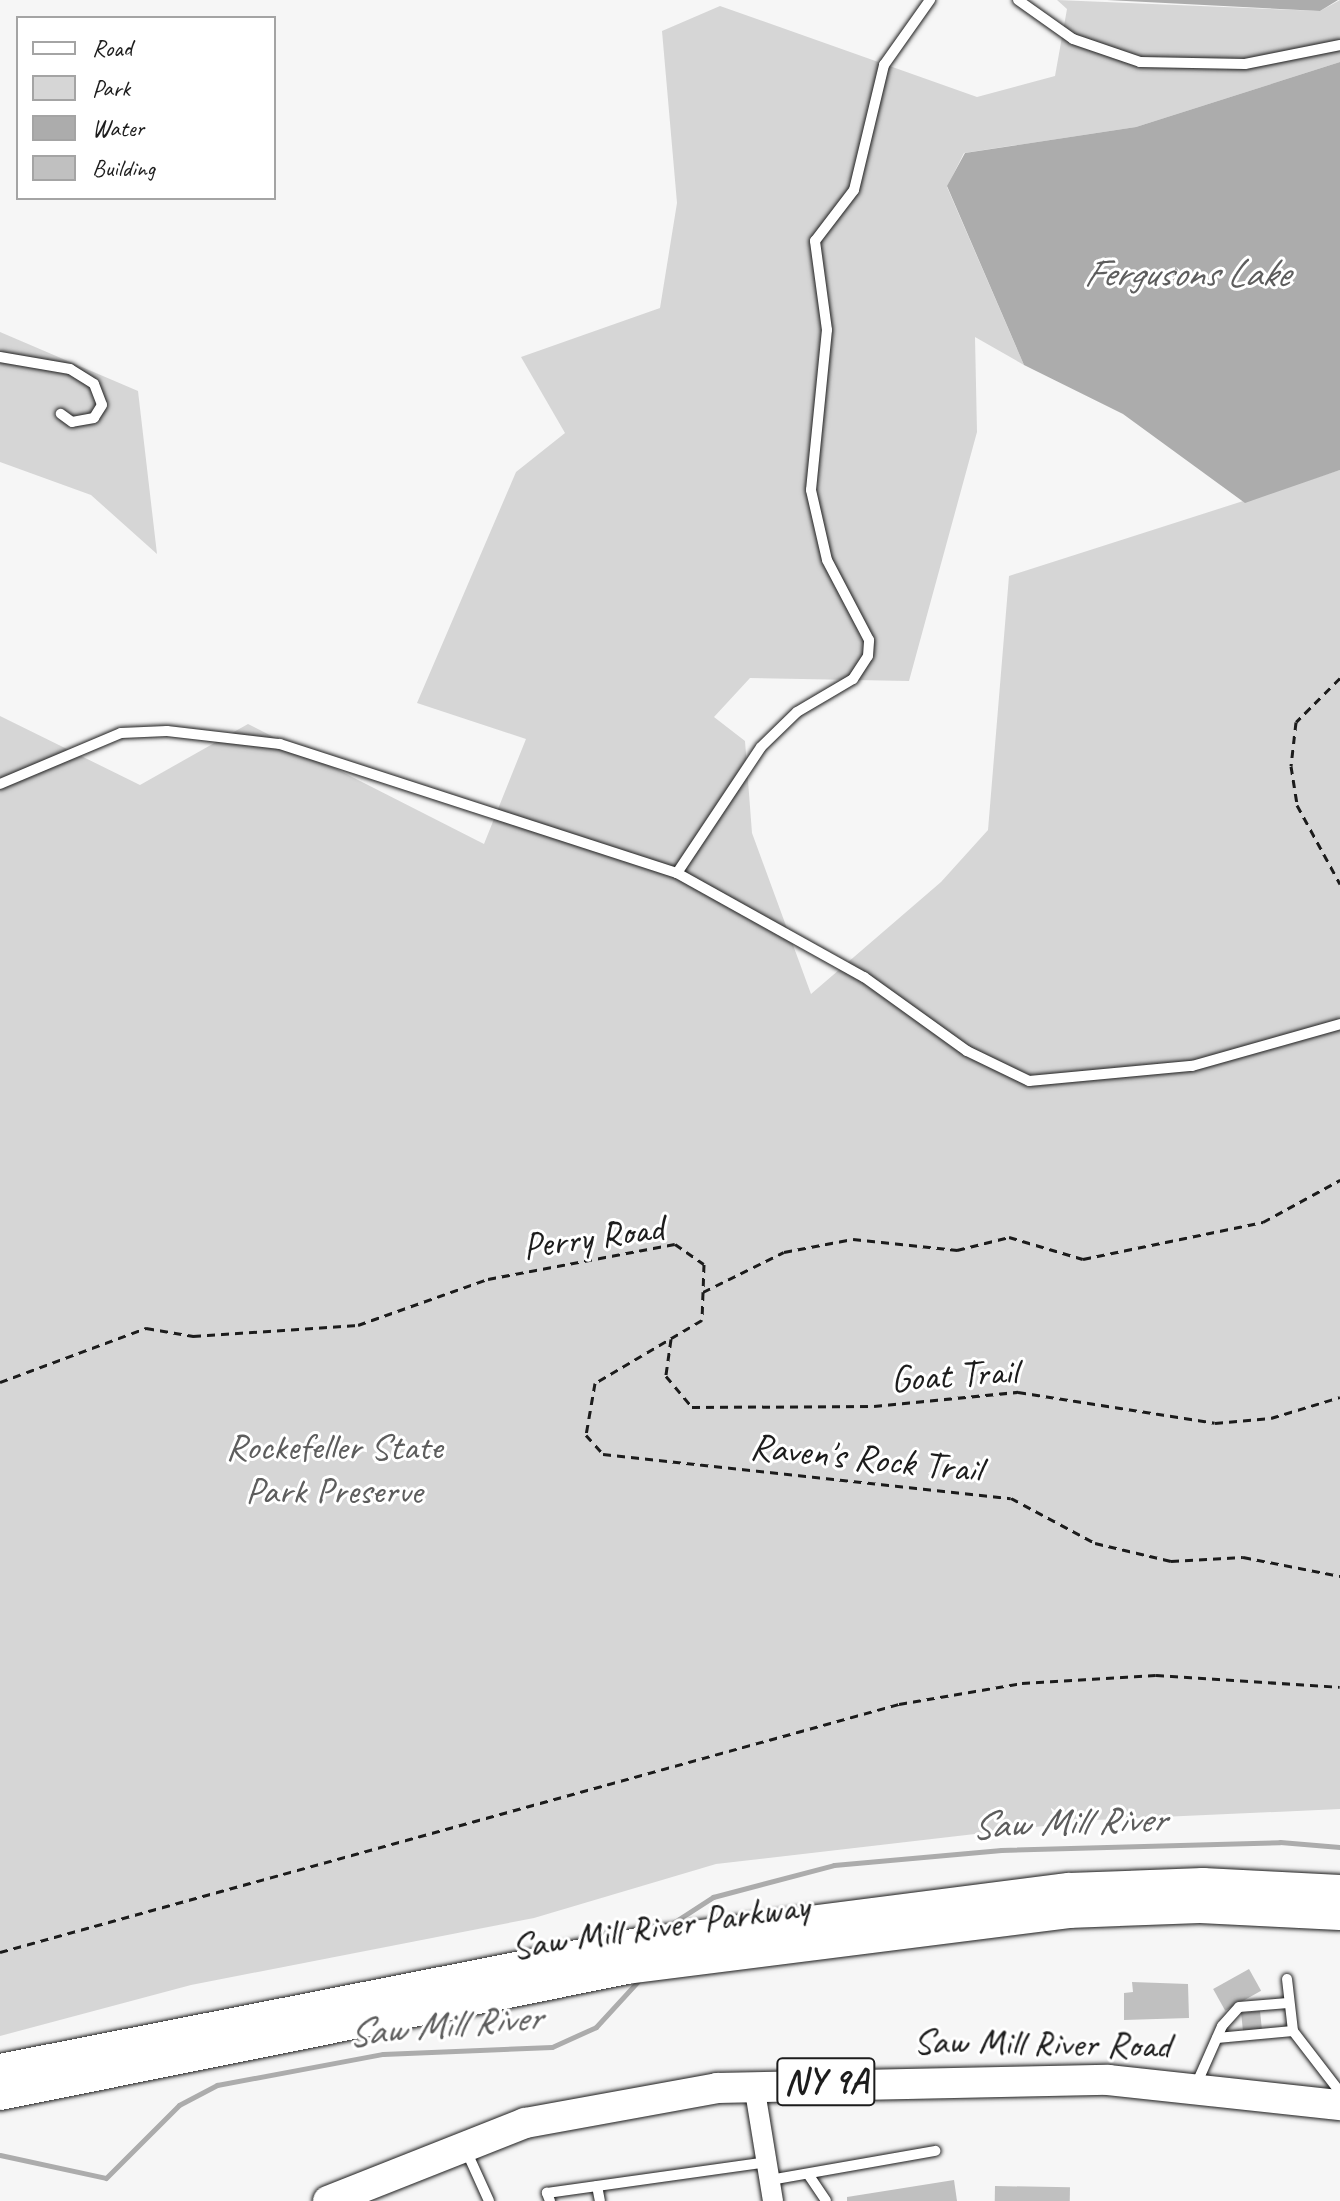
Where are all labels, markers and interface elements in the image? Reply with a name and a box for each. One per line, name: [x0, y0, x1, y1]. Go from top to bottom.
legend: [16, 16, 276, 200]
text: Road: [92, 33, 132, 63]
text: Park: [92, 73, 130, 103]
text: Water: [92, 113, 144, 143]
text: Building: [92, 153, 155, 183]
water label: Fergusons Lake: [1083, 249, 1289, 297]
street label: Perry Road: [519, 1205, 667, 1269]
street label: Goat Trail: [889, 1348, 1019, 1402]
street label: Raven's Rock Trail: [748, 1423, 984, 1493]
park label: Rockefeller State Park Preserve: [225, 1424, 443, 1514]
water label: Saw Mill River: [969, 1795, 1167, 1849]
street label: Saw Mill River Parkway: [506, 1882, 814, 1970]
water label: Saw Mill River: [344, 1993, 544, 2057]
street label: Saw Mill River Road: [912, 2018, 1172, 2068]
road number: NY 9A: [776, 2050, 876, 2114]

